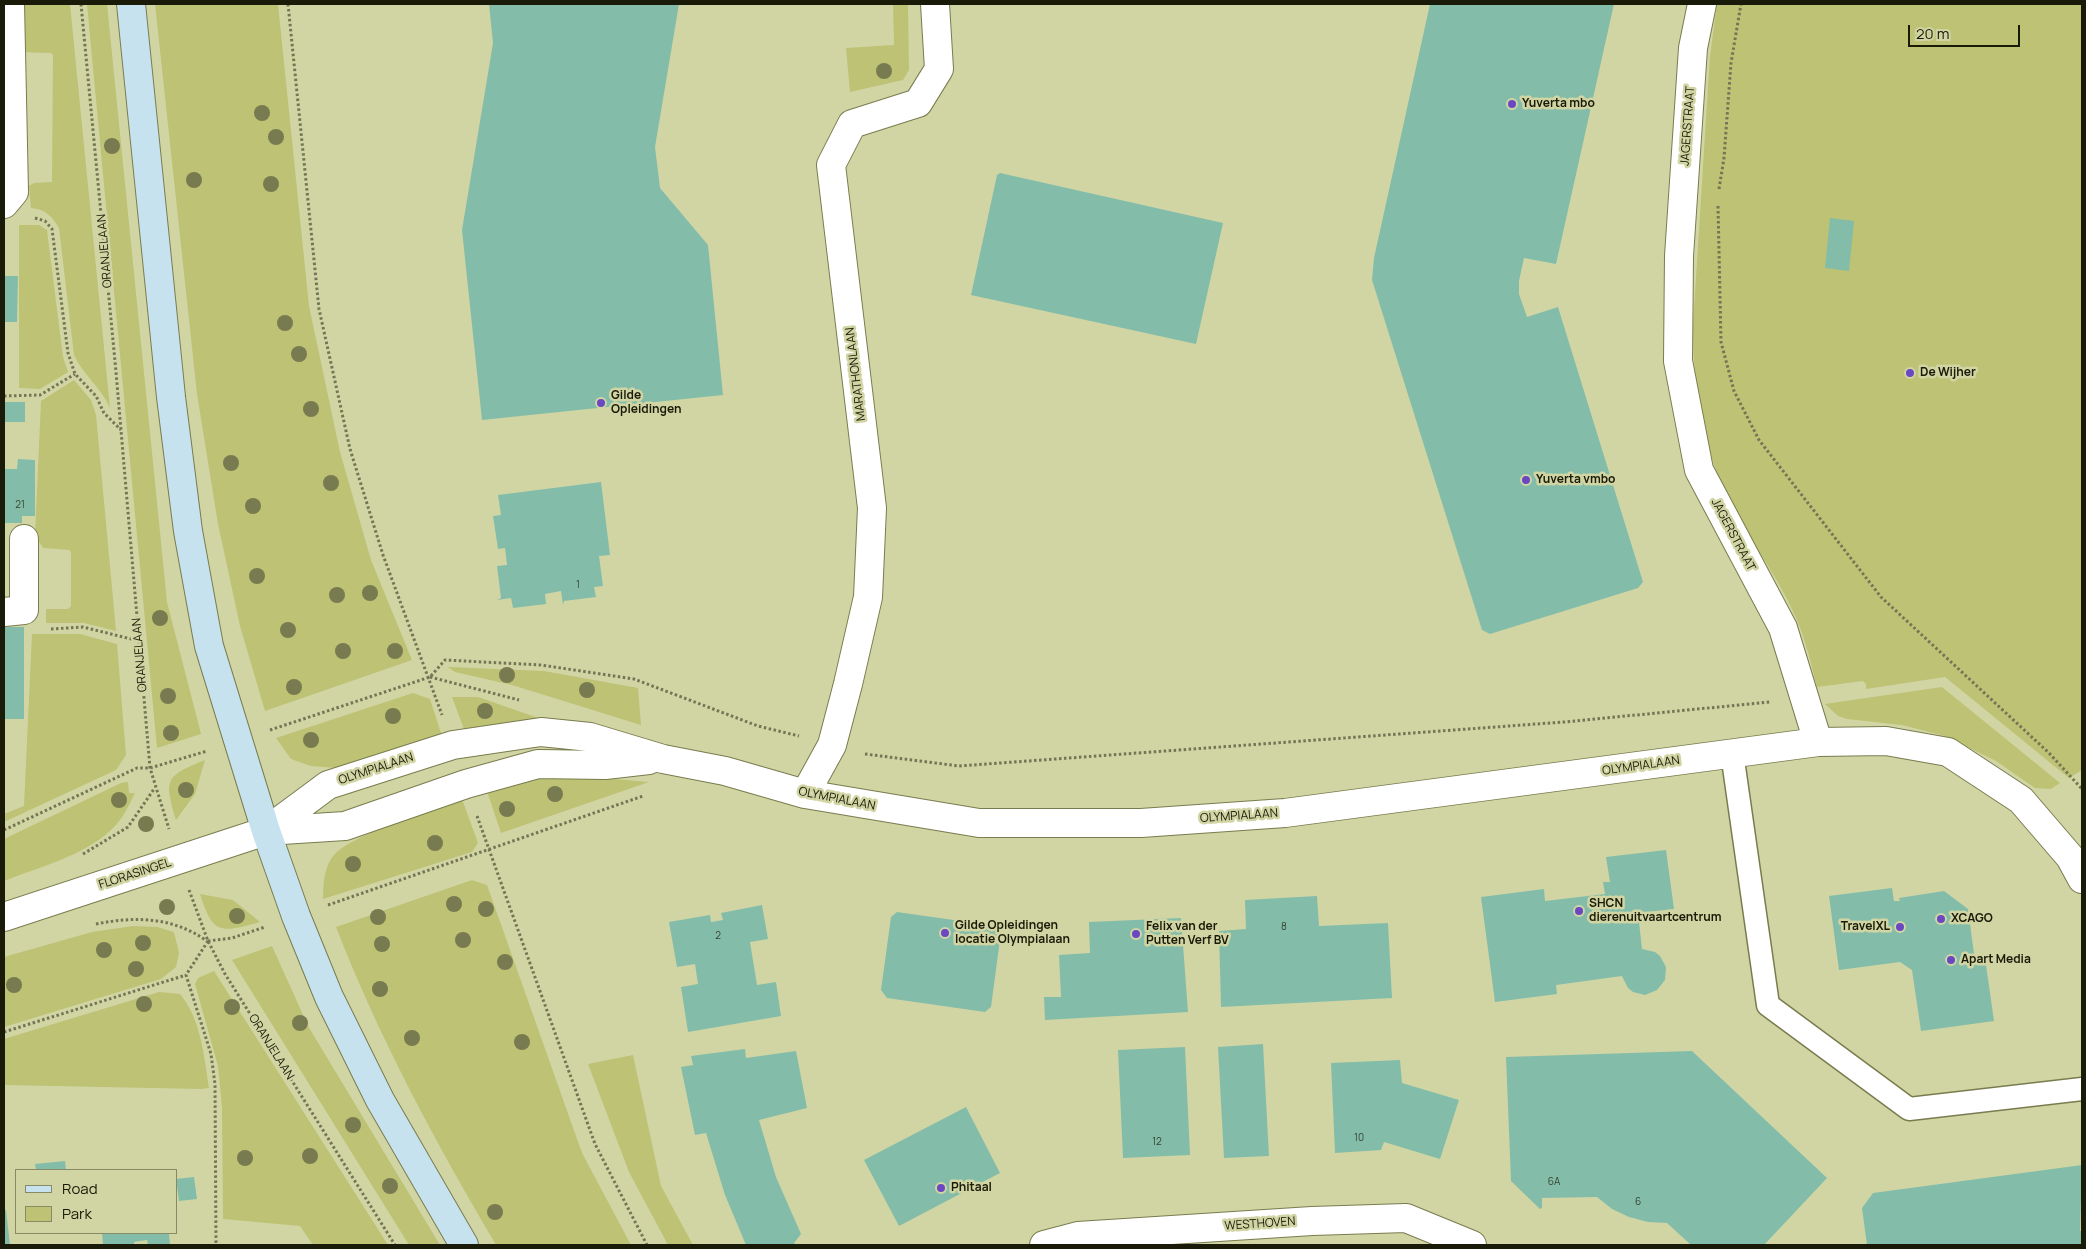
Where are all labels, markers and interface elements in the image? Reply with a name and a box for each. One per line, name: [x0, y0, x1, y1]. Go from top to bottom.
scale bar: [1911, 15, 2024, 47]
text: 20 m: [1916, 23, 1949, 44]
street label: JAGERSTRAAT: [1678, 86, 1698, 166]
place label: Yuverta mbo: [1522, 97, 1595, 111]
marker: Yuverta mbo: [1506, 98, 1518, 110]
street label: ORANJELAAN: [95, 213, 115, 289]
street label: MARATHONLAAN: [843, 326, 869, 422]
place label: De Wijher: [1920, 366, 1976, 380]
marker: De Wijher: [1904, 367, 1916, 379]
place label: Gilde Opleidingen: [611, 389, 682, 417]
marker: Gilde Opleidingen: [595, 397, 607, 409]
place label: Yuverta vmbo: [1536, 473, 1616, 487]
marker: Yuverta vmbo: [1520, 474, 1532, 486]
street label: JAGERSTRAAT: [1708, 496, 1758, 574]
house number: 21: [15, 499, 25, 511]
house number: 1: [576, 579, 580, 591]
street label: ORANJELAAN: [130, 617, 150, 693]
street label: OLYMPIALAAN: [337, 750, 415, 788]
street label: OLYMPIALAAN: [1601, 753, 1681, 779]
street label: OLYMPIALAAN: [797, 784, 877, 814]
street label: OLYMPIALAAN: [1200, 806, 1278, 826]
street label: FLORASINGEL: [97, 856, 173, 892]
place label: SHCN dierenuitvaartcentrum: [1589, 897, 1722, 925]
marker: SHCN dierenuitvaartcentrum: [1573, 905, 1585, 917]
place label: XCAGO: [1951, 912, 1993, 926]
marker: XCAGO: [1935, 913, 1947, 925]
place label: Gilde Opleidingen locatie Olympialaan: [955, 919, 1070, 947]
place label: Felix van der Putten Verf BV: [1146, 920, 1229, 948]
place label: TravelXL: [1841, 920, 1890, 934]
house number: 8: [1281, 921, 1287, 933]
marker: TravelXL: [1894, 921, 1906, 933]
marker: Gilde Opleidingen locatie Olympialaan: [939, 927, 951, 939]
marker: Felix van der Putten Verf BV: [1130, 928, 1142, 940]
house number: 2: [715, 930, 721, 942]
place label: Apart Media: [1961, 953, 2031, 967]
marker: Apart Media: [1945, 954, 1957, 966]
street label: ORANJELAAN: [245, 1012, 297, 1082]
house number: 10: [1354, 1132, 1364, 1144]
house number: 12: [1152, 1136, 1162, 1148]
legend: [15, 1169, 178, 1234]
house number: 6A: [1548, 1176, 1560, 1188]
text: Road: [62, 1178, 98, 1199]
place label: Phitaal: [951, 1181, 992, 1195]
marker: Phitaal: [935, 1182, 947, 1194]
house number: 6: [1635, 1196, 1641, 1208]
text: Park: [62, 1203, 92, 1224]
street label: WESTHOVEN: [1224, 1214, 1296, 1234]

